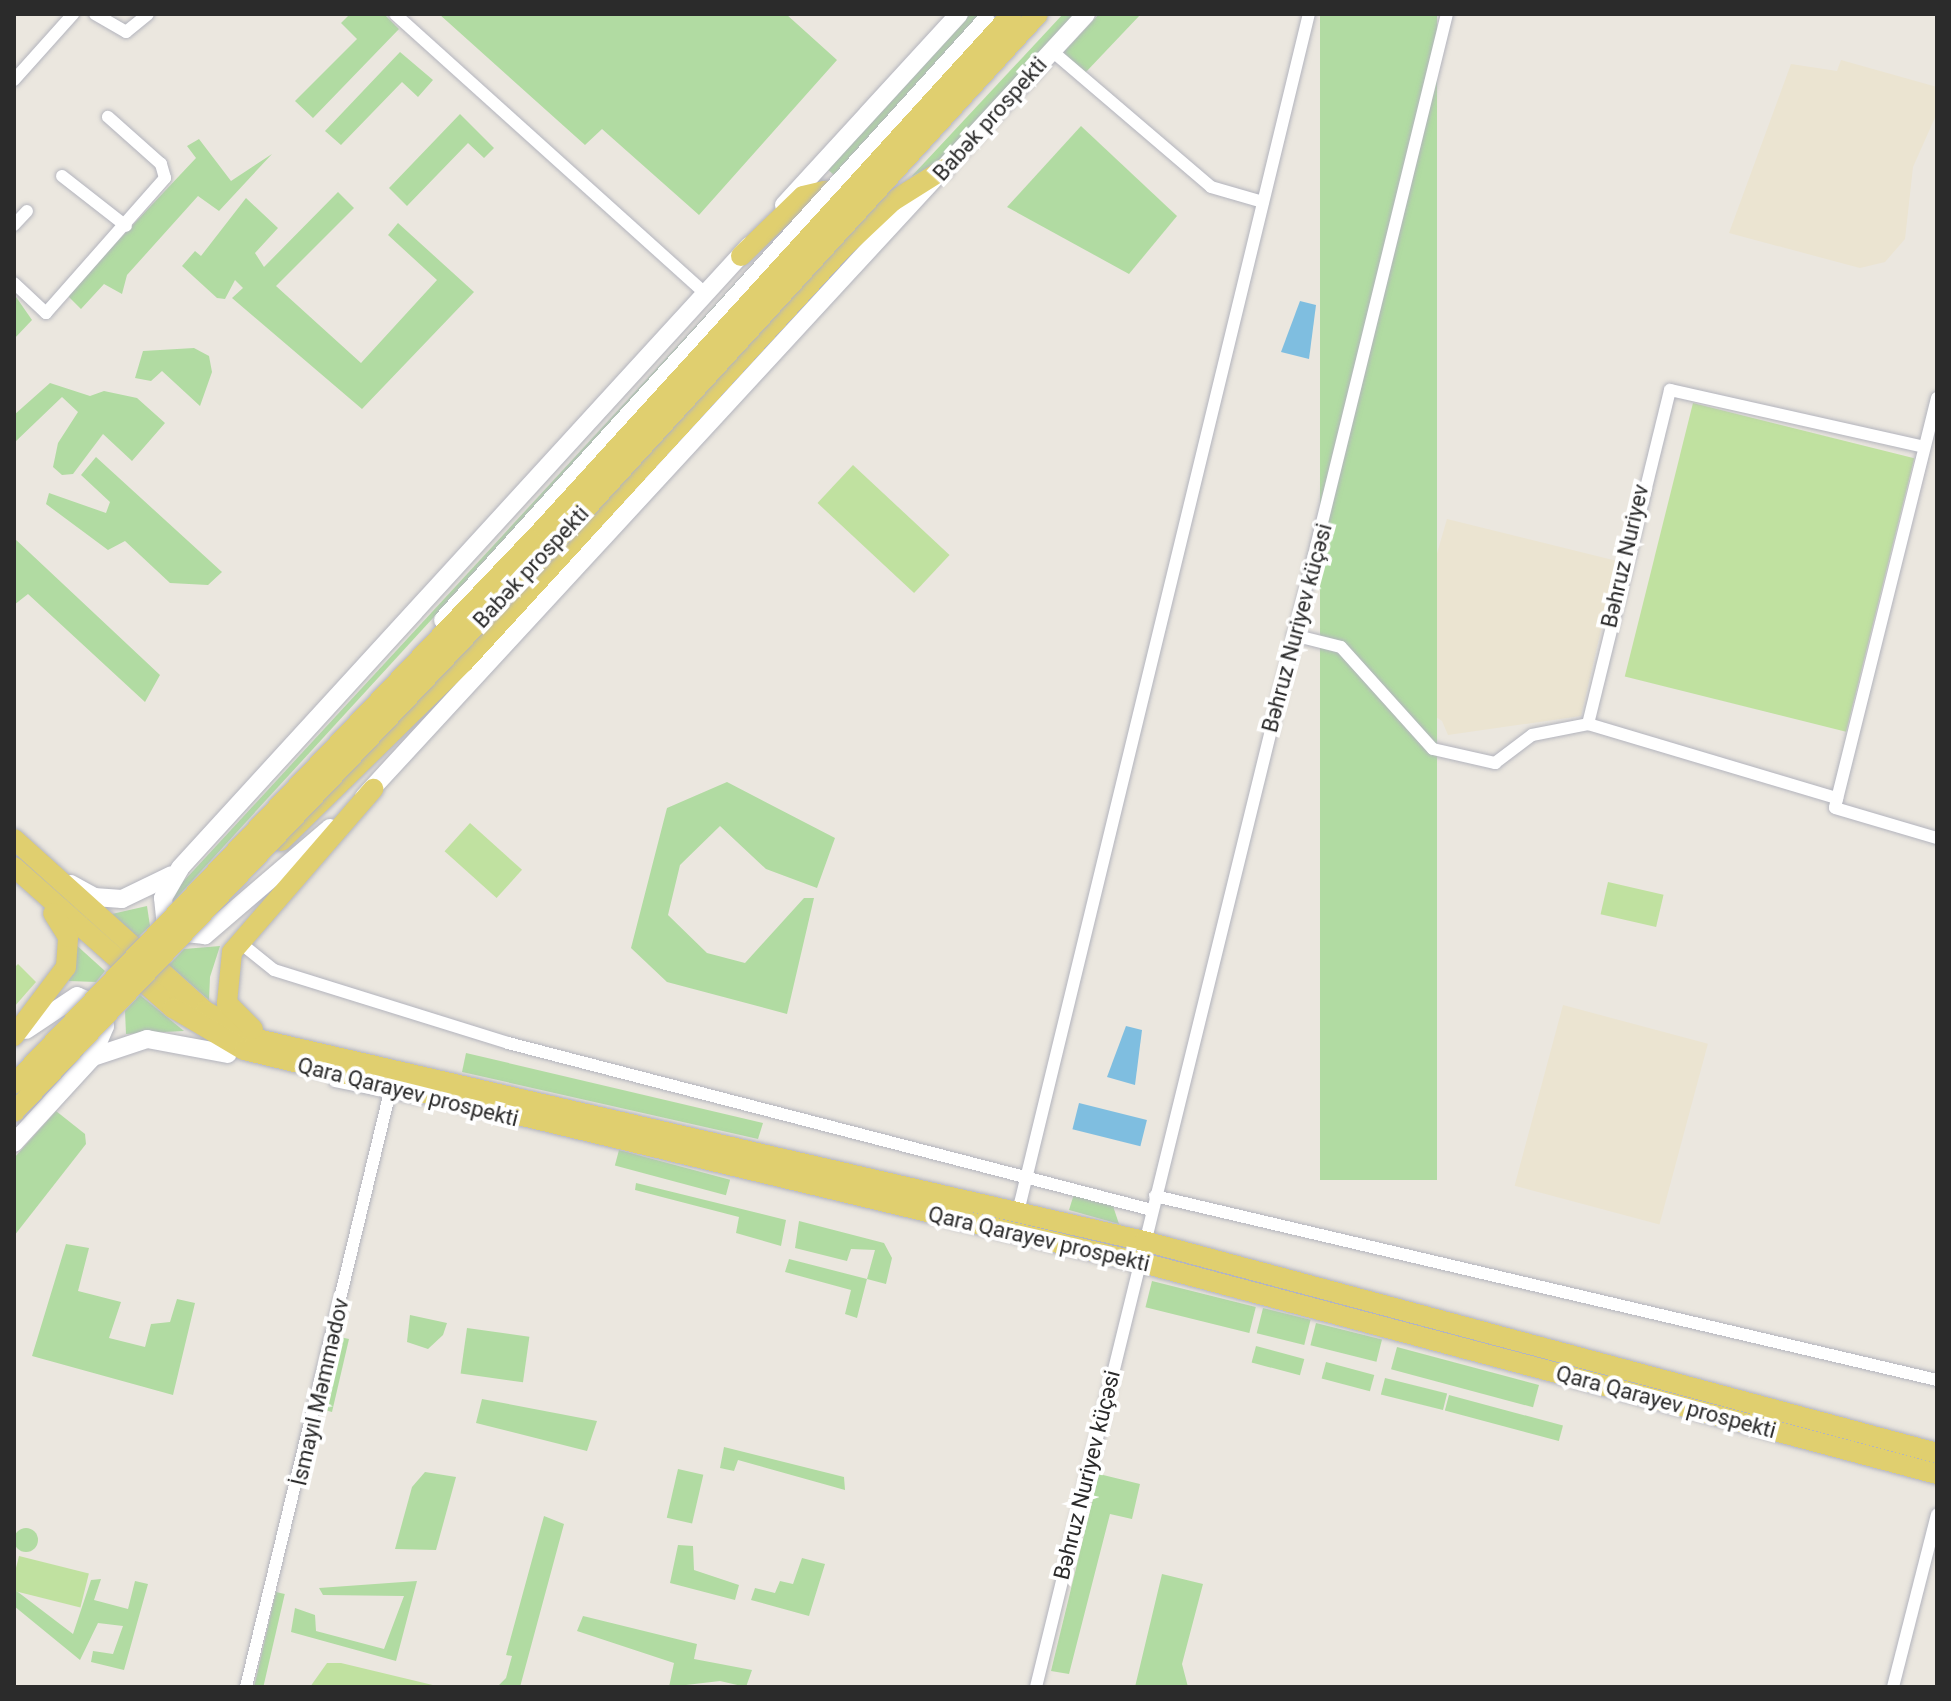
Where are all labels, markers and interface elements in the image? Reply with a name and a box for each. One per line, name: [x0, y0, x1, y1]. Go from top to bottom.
street label: Babək prospekti: [928, 52, 1052, 186]
street label: Bəhruz Nuriyev: [1596, 482, 1654, 630]
street label: Babək prospekti: [468, 500, 594, 634]
street label: Bəhruz Nuriyev küçəsi: [1256, 521, 1338, 735]
street label: Qara Qarayev prospekti: [295, 1052, 521, 1132]
street label: Qara Qarayev prospekti: [926, 1201, 1152, 1277]
street label: İsmayıl Məmmədov: [286, 1296, 354, 1488]
street label: Qara Qarayev prospekti: [1553, 1360, 1779, 1444]
street label: Bəhruz Nuriyev küçəsi: [1048, 1367, 1126, 1583]

